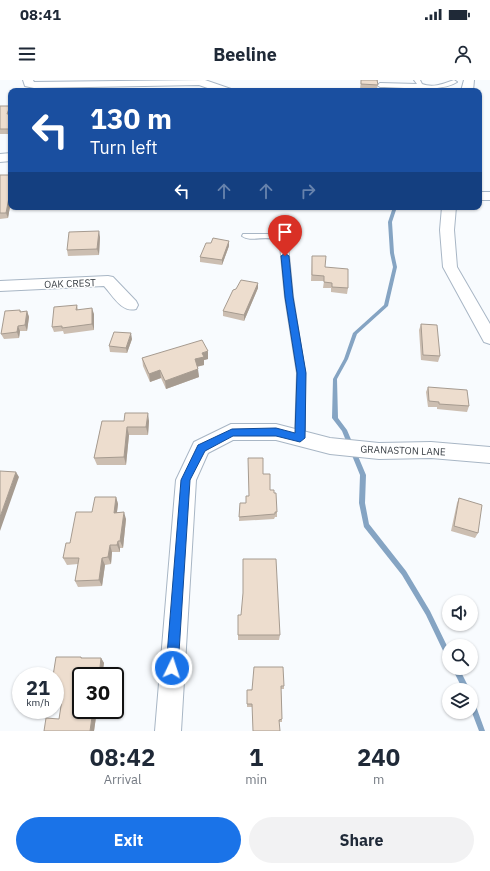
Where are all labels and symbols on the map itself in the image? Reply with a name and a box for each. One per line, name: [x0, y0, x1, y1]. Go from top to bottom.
pin: [268, 215, 302, 256]
street label: OAK CREST: [44, 276, 96, 291]
street label: GRANASTON LANE: [360, 443, 446, 458]
position arrow: [151, 647, 193, 689]
speed limit sign: 30: [72, 667, 124, 719]

